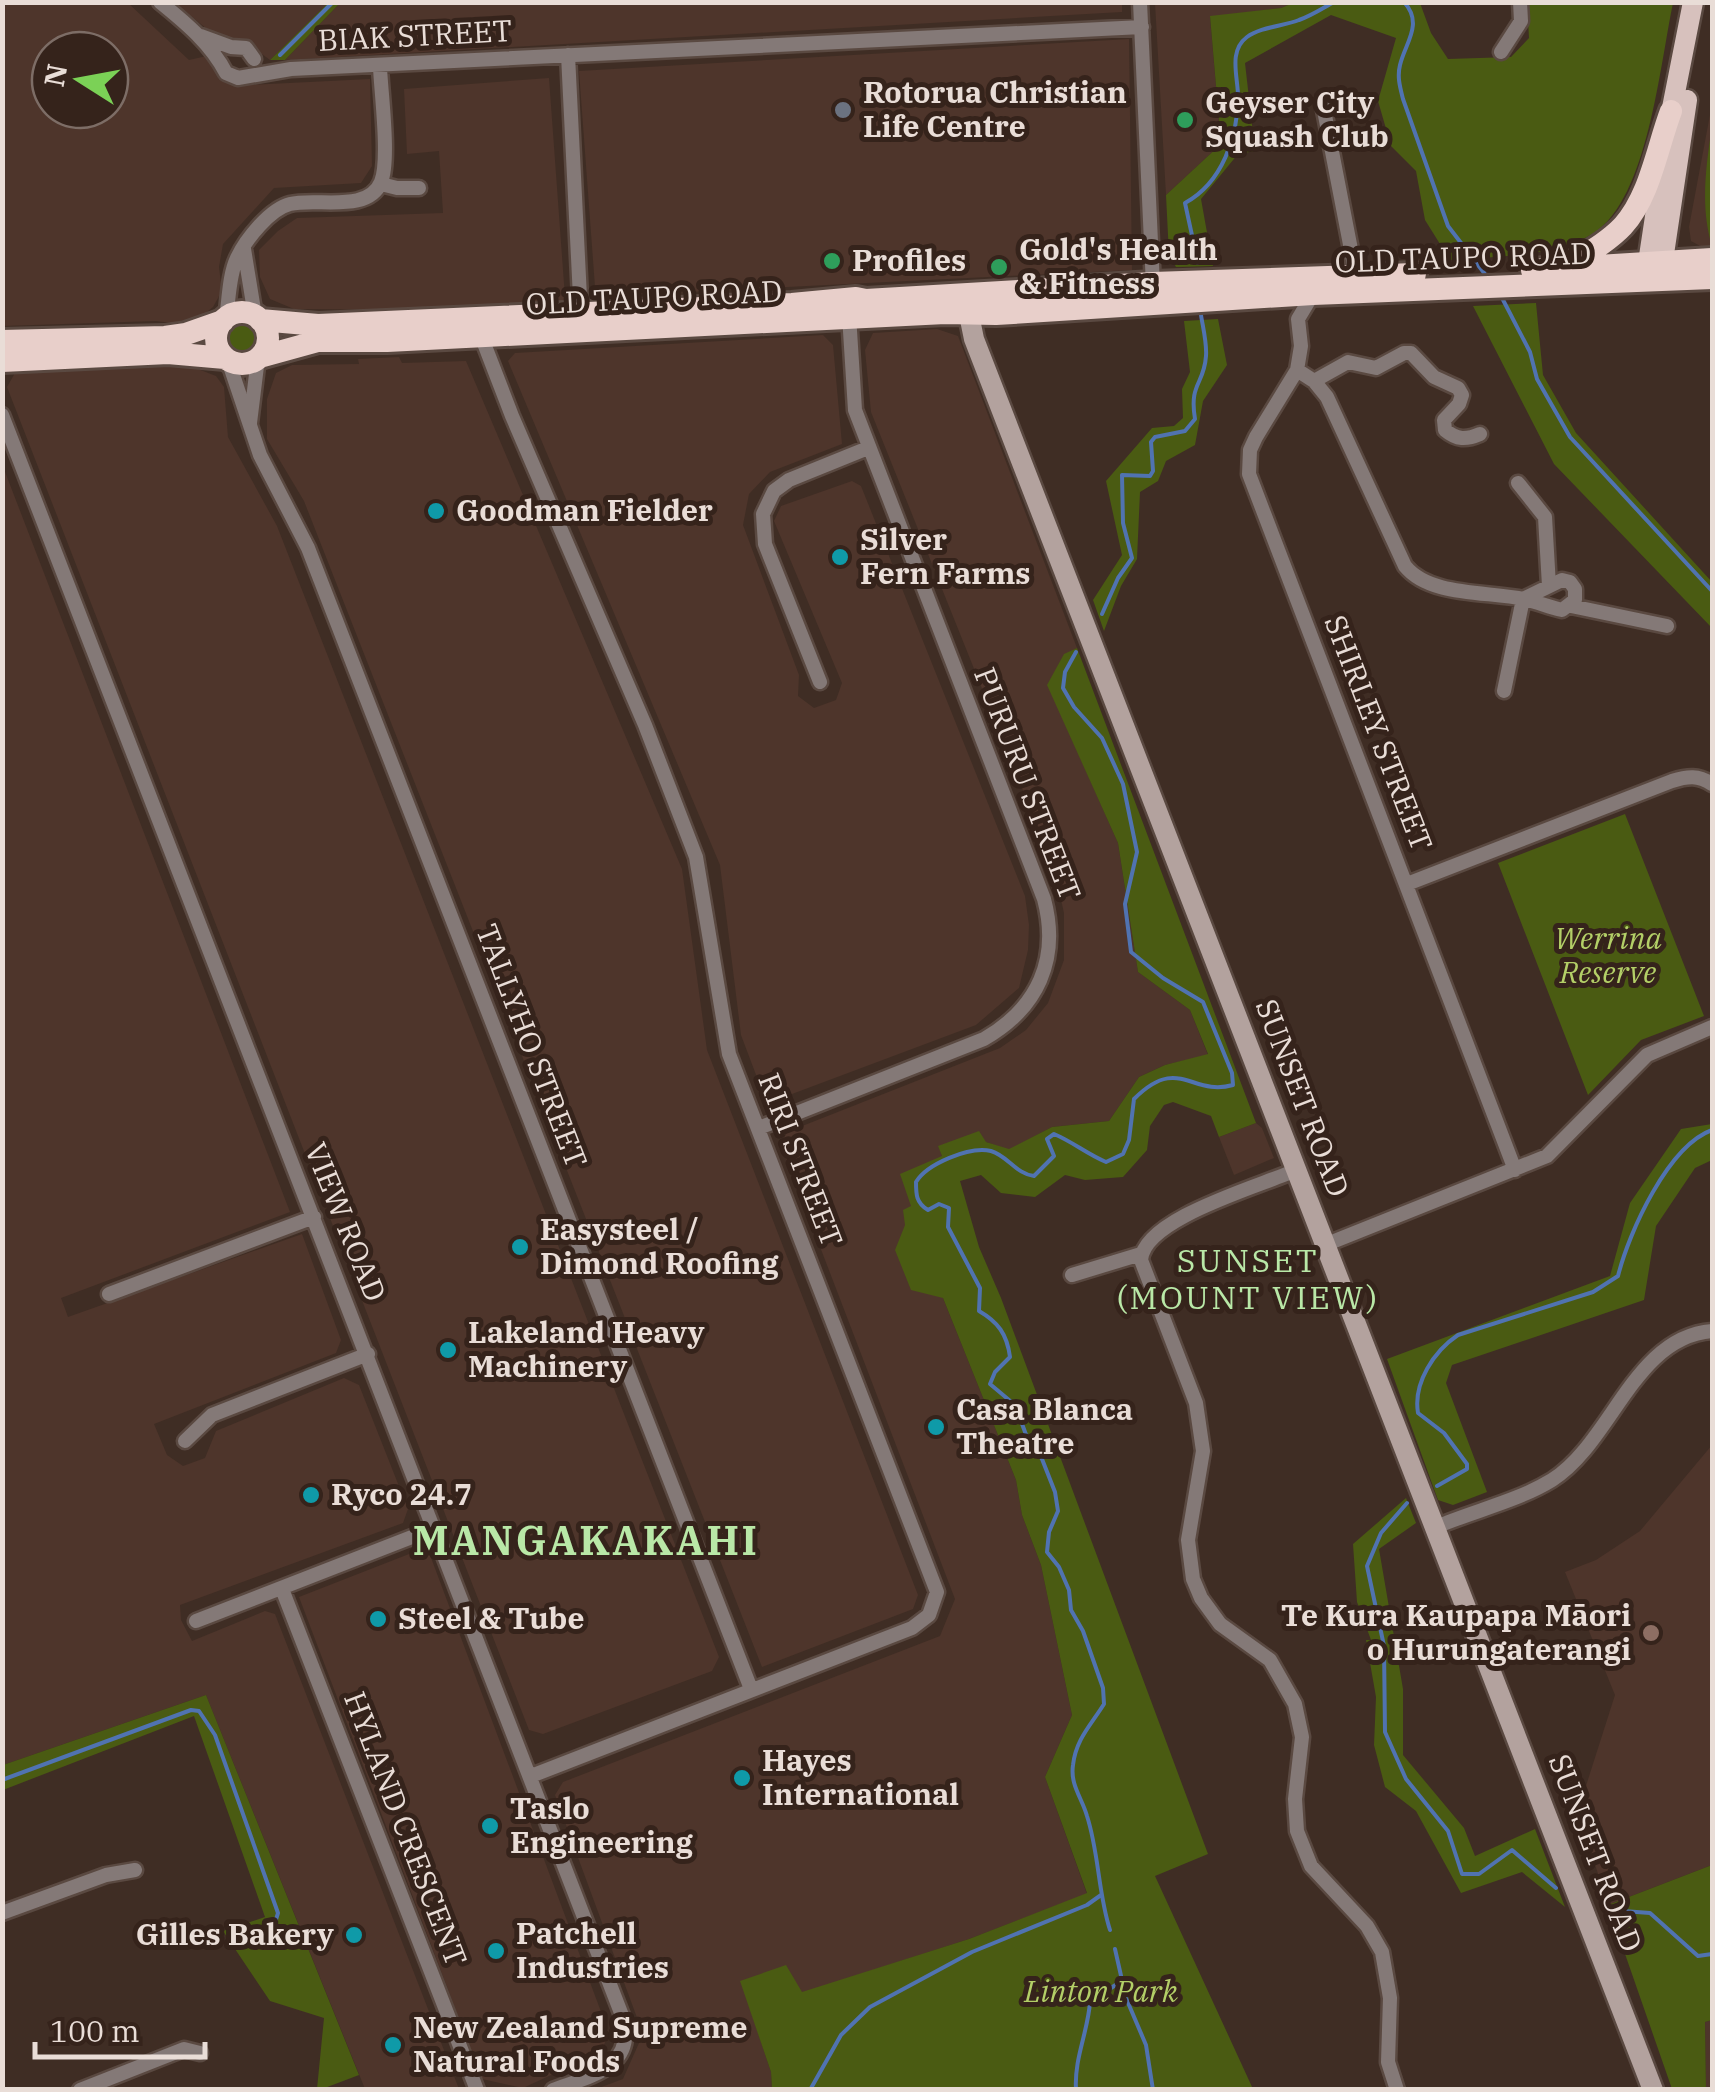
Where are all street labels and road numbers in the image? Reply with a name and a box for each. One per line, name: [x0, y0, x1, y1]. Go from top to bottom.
street label: BIAK STREET: [317, 10, 513, 59]
street label: OLD TAUPO ROAD: [1334, 233, 1592, 280]
street label: OLD TAUPO ROAD: [525, 270, 783, 323]
street label: SHIRLEY STREET: [1317, 609, 1442, 856]
street label: PURURU STREET: [966, 661, 1091, 905]
street label: TALLYHO STREET: [468, 918, 597, 1173]
street label: SUNSET ROAD: [1248, 993, 1359, 1202]
street label: RIRI STREET: [750, 1067, 852, 1252]
street label: VIEW ROAD: [297, 1136, 396, 1307]
street label: HYLAND CRESCENT: [336, 1686, 477, 1971]
street label: SUNSET ROAD: [1541, 1748, 1652, 1957]

